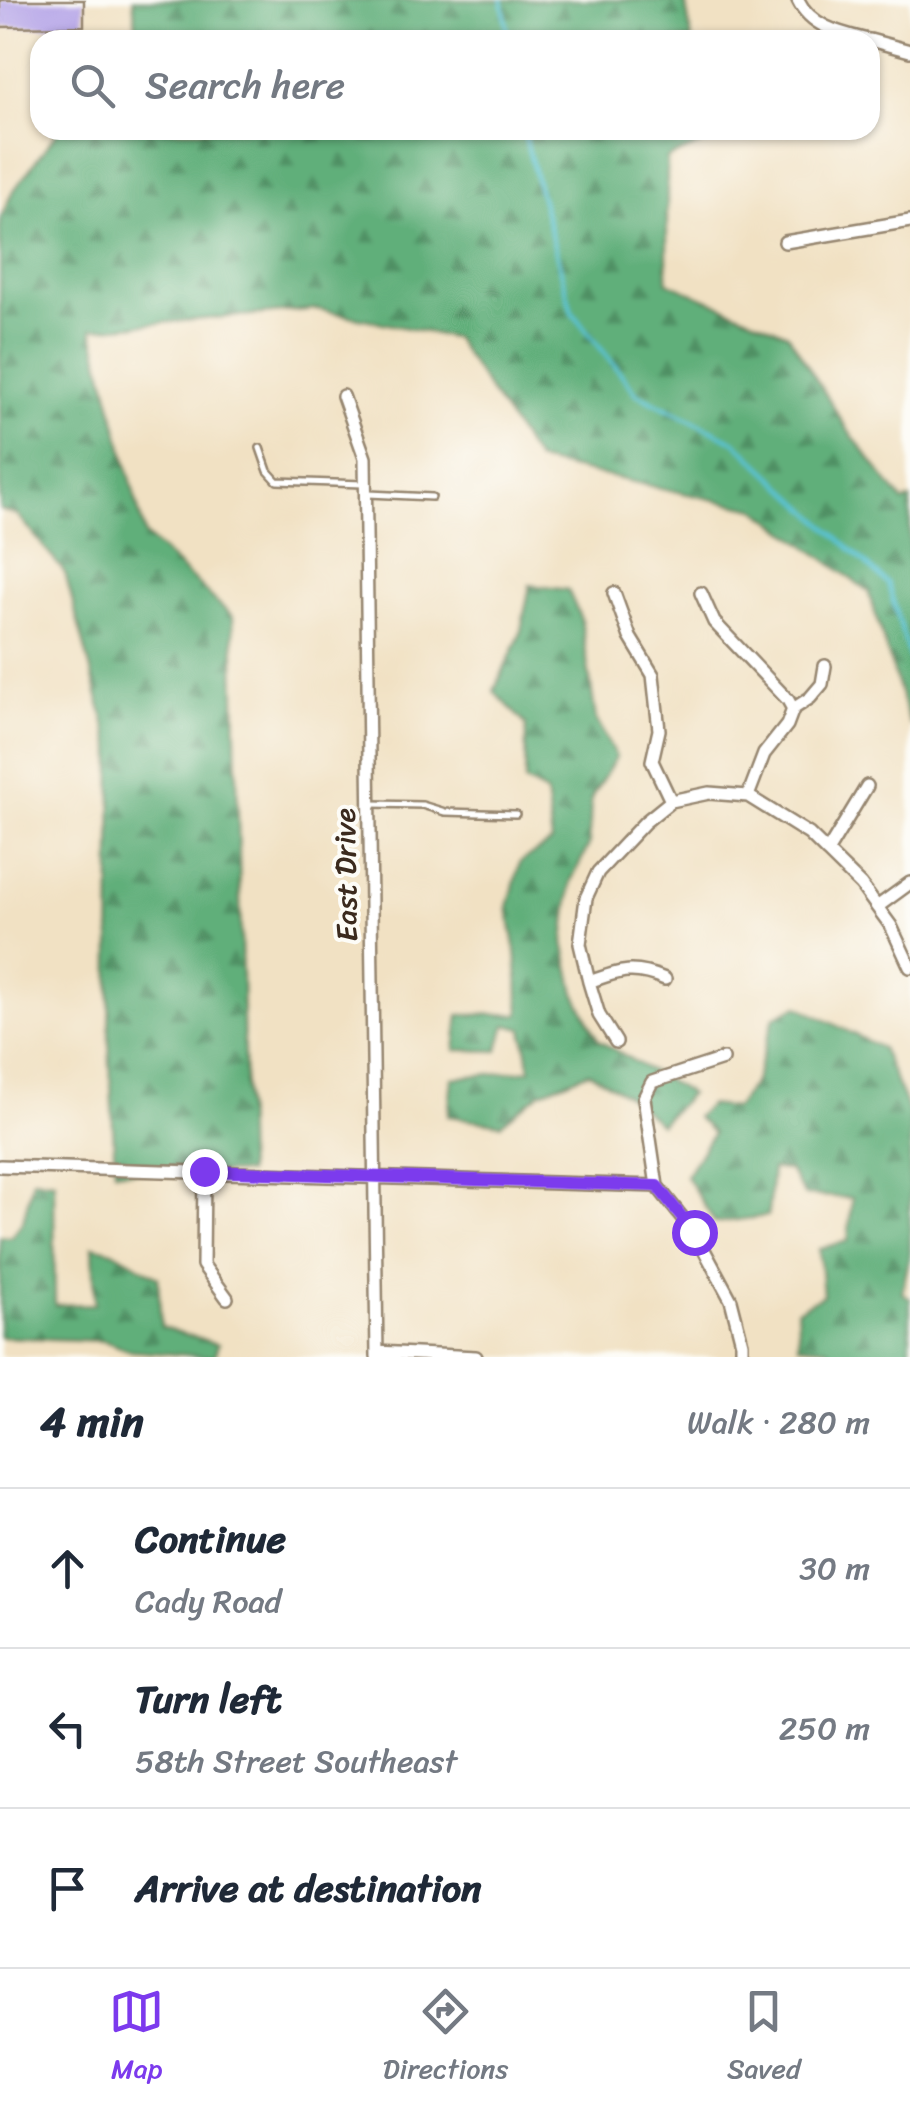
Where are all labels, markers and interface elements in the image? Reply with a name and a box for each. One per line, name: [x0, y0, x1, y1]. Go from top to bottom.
search box: [30, 30, 880, 140]
text: Search here: [145, 52, 345, 119]
icon: search: [65, 58, 120, 113]
street label: East Drive: [318, 808, 374, 942]
route end: [182, 1149, 228, 1195]
route start: [672, 1210, 718, 1256]
text: 4 min: [40, 1385, 144, 1459]
text: Walk · 280 m: [687, 1394, 870, 1451]
text: Continue: [135, 1506, 286, 1573]
text: 30 m: [799, 1540, 870, 1597]
icon: ahead: [40, 1541, 95, 1596]
text: Cady Road: [135, 1573, 281, 1630]
text: Turn left: [135, 1666, 281, 1733]
text: 250 m: [779, 1700, 870, 1757]
icon: left: [40, 1701, 95, 1756]
text: 58th Street Southeast: [135, 1733, 457, 1790]
text: Arrive at destination: [135, 1855, 482, 1922]
icon: arrive: [40, 1861, 95, 1916]
tab: Map: [109, 1984, 164, 2093]
tab: Directions: [383, 1984, 508, 2093]
tab: Saved: [727, 1984, 801, 2093]

